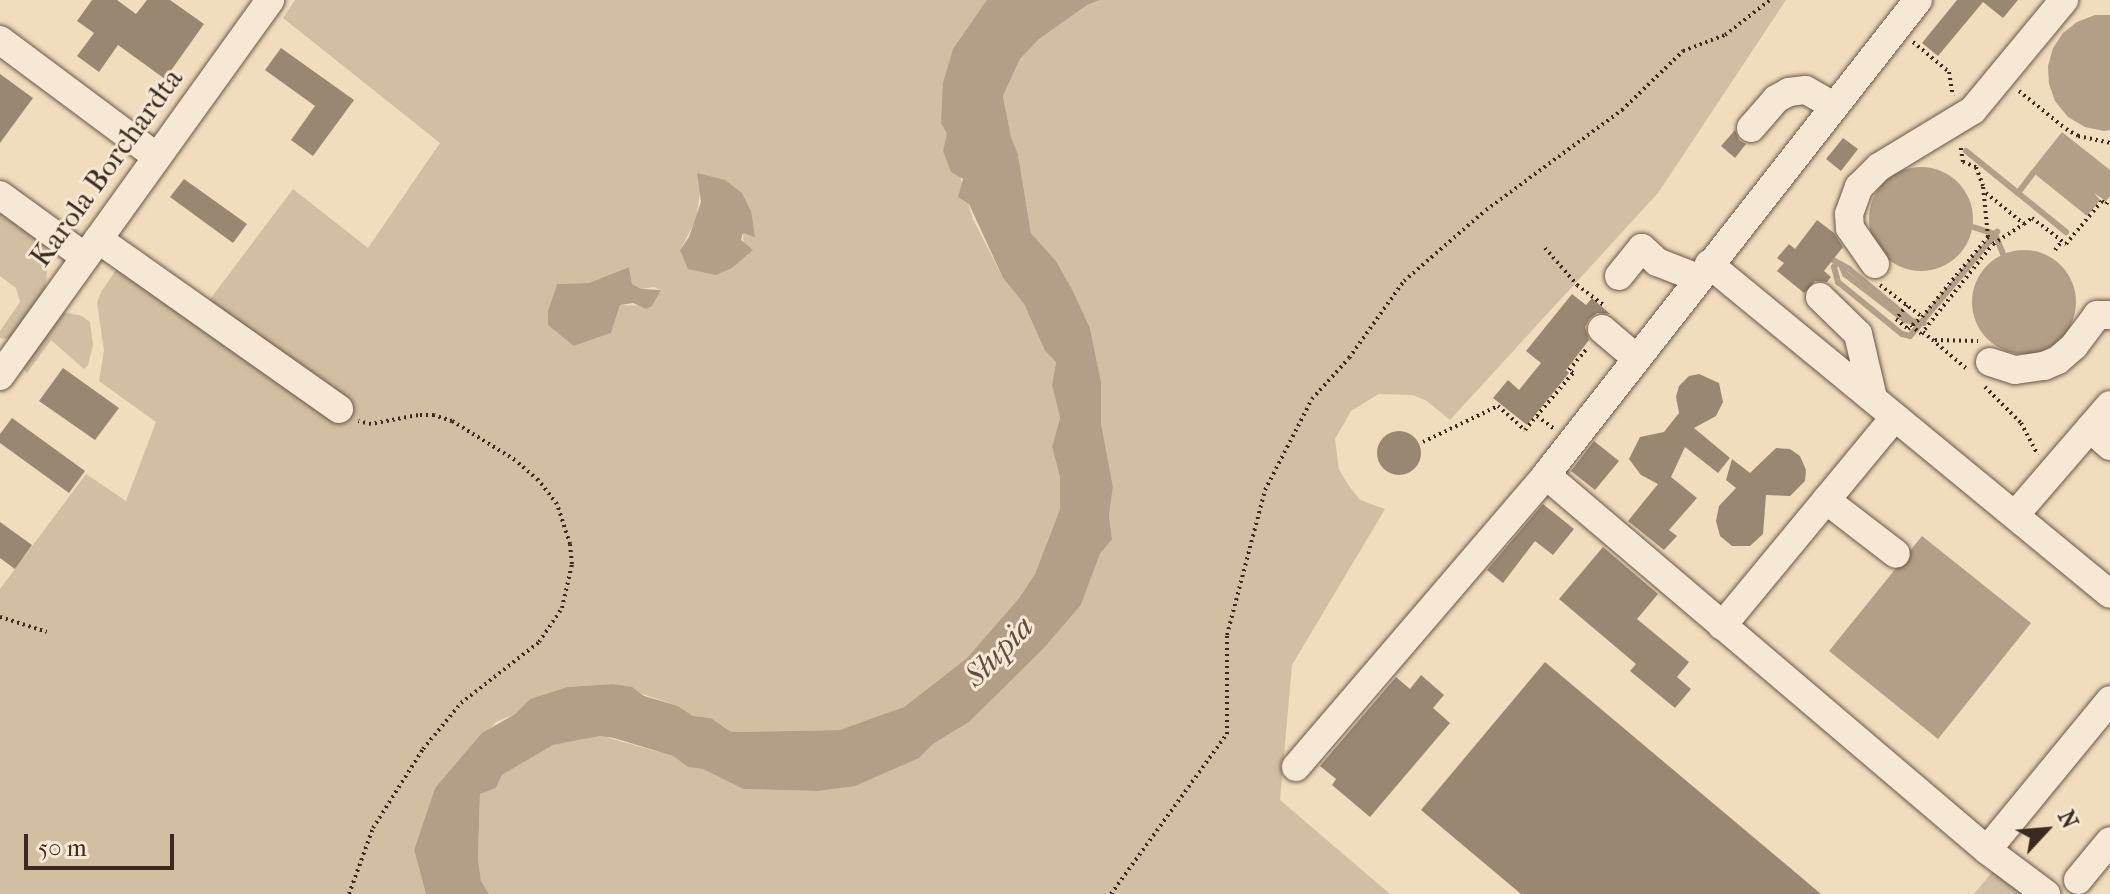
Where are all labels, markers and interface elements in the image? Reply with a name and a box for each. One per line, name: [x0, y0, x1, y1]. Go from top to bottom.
street label: Karola Borchardta: [23, 62, 191, 274]
water label: Słupia: [956, 608, 1042, 696]
north arrow: [2006, 790, 2086, 870]
text: N: [2052, 806, 2083, 833]
scale bar: [28, 818, 178, 868]
text: 50 m: [38, 834, 87, 862]

